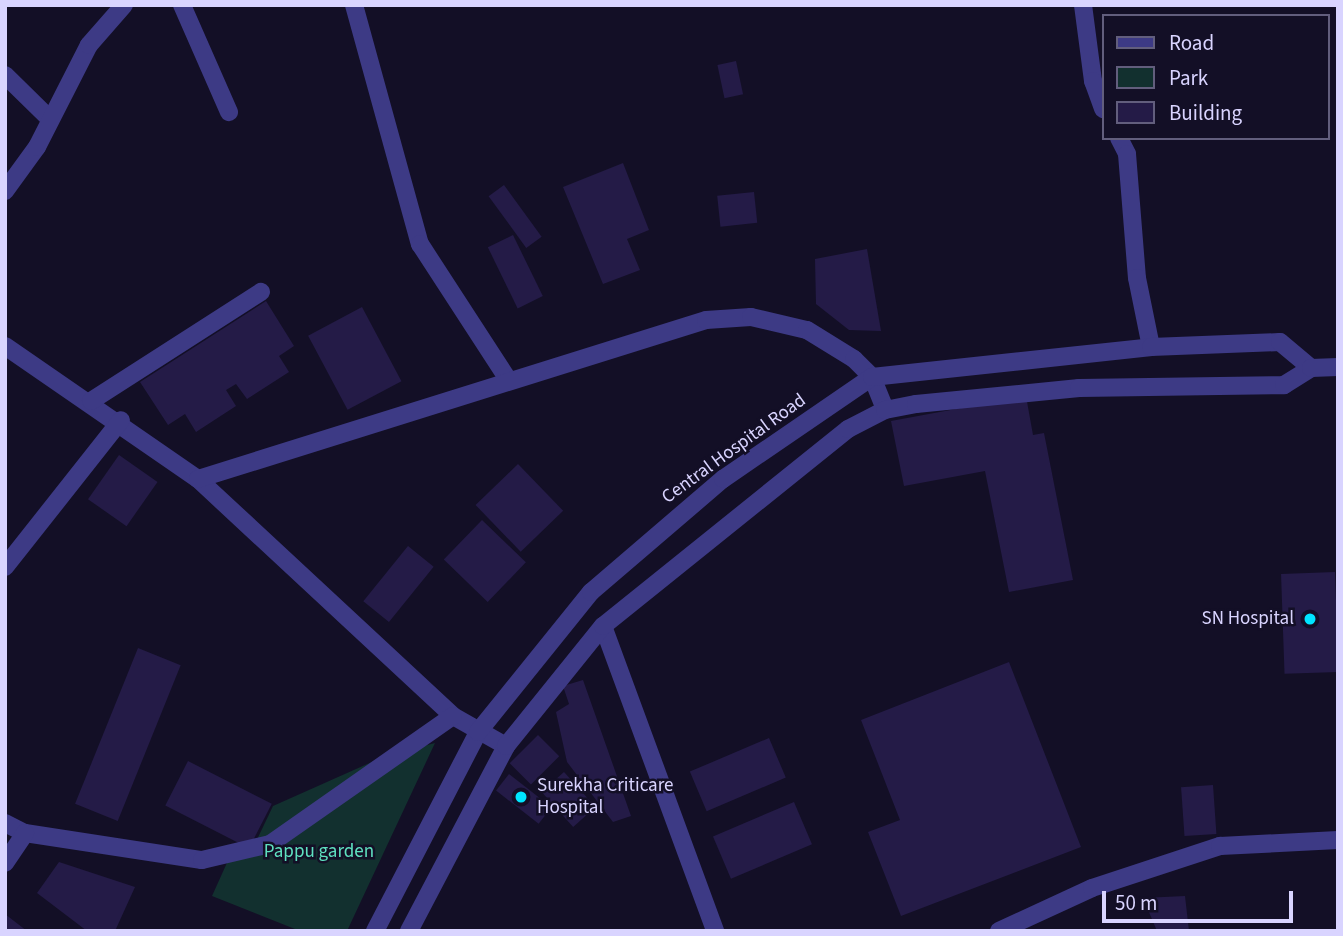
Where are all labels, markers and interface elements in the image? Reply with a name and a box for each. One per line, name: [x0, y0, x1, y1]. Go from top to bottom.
legend: [1102, 14, 1329, 140]
text: Road: [1169, 28, 1214, 58]
text: Park: [1169, 63, 1208, 93]
text: Building: [1169, 98, 1242, 128]
street label: Central Hospital Road: [658, 389, 810, 509]
place label: SN Hospital: [1201, 608, 1294, 630]
marker: SN Hospital: [1300, 609, 1320, 629]
place label: Surekha Criticare Hospital: [537, 775, 674, 819]
marker: Surekha Criticare Hospital: [511, 787, 531, 807]
park label: Pappu garden: [264, 841, 374, 863]
scale bar: [1105, 876, 1296, 920]
text: 50 m: [1115, 888, 1157, 918]

